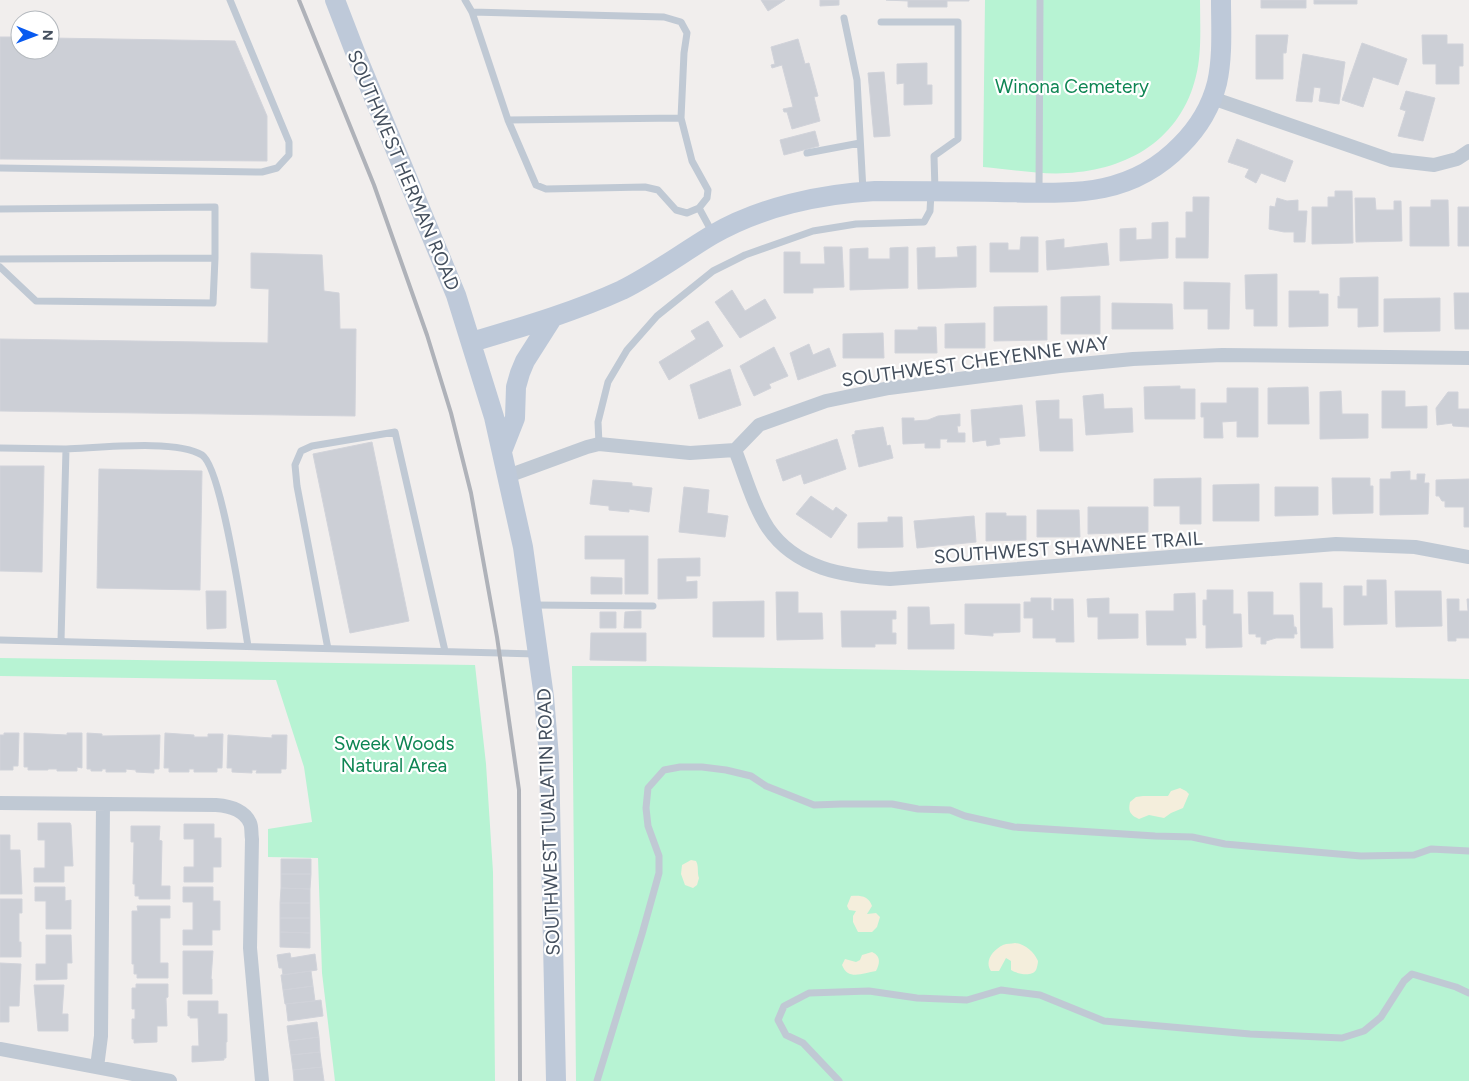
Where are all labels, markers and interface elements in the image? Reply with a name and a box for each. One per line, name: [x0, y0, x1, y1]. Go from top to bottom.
north arrow: [10, 10, 60, 60]
text: N: [39, 30, 56, 41]
street label: SOUTHWEST HERMAN ROAD: [342, 46, 465, 294]
park label: Winona Cemetery: [995, 75, 1149, 98]
street label: SOUTHWEST CHEYENNE WAY: [840, 331, 1111, 392]
street label: SOUTHWEST SHAWNEE TRAIL: [933, 527, 1203, 568]
street label: SOUTHWEST TUALATIN ROAD: [532, 688, 565, 956]
park label: Sweek Woods Natural Area: [334, 732, 454, 777]

